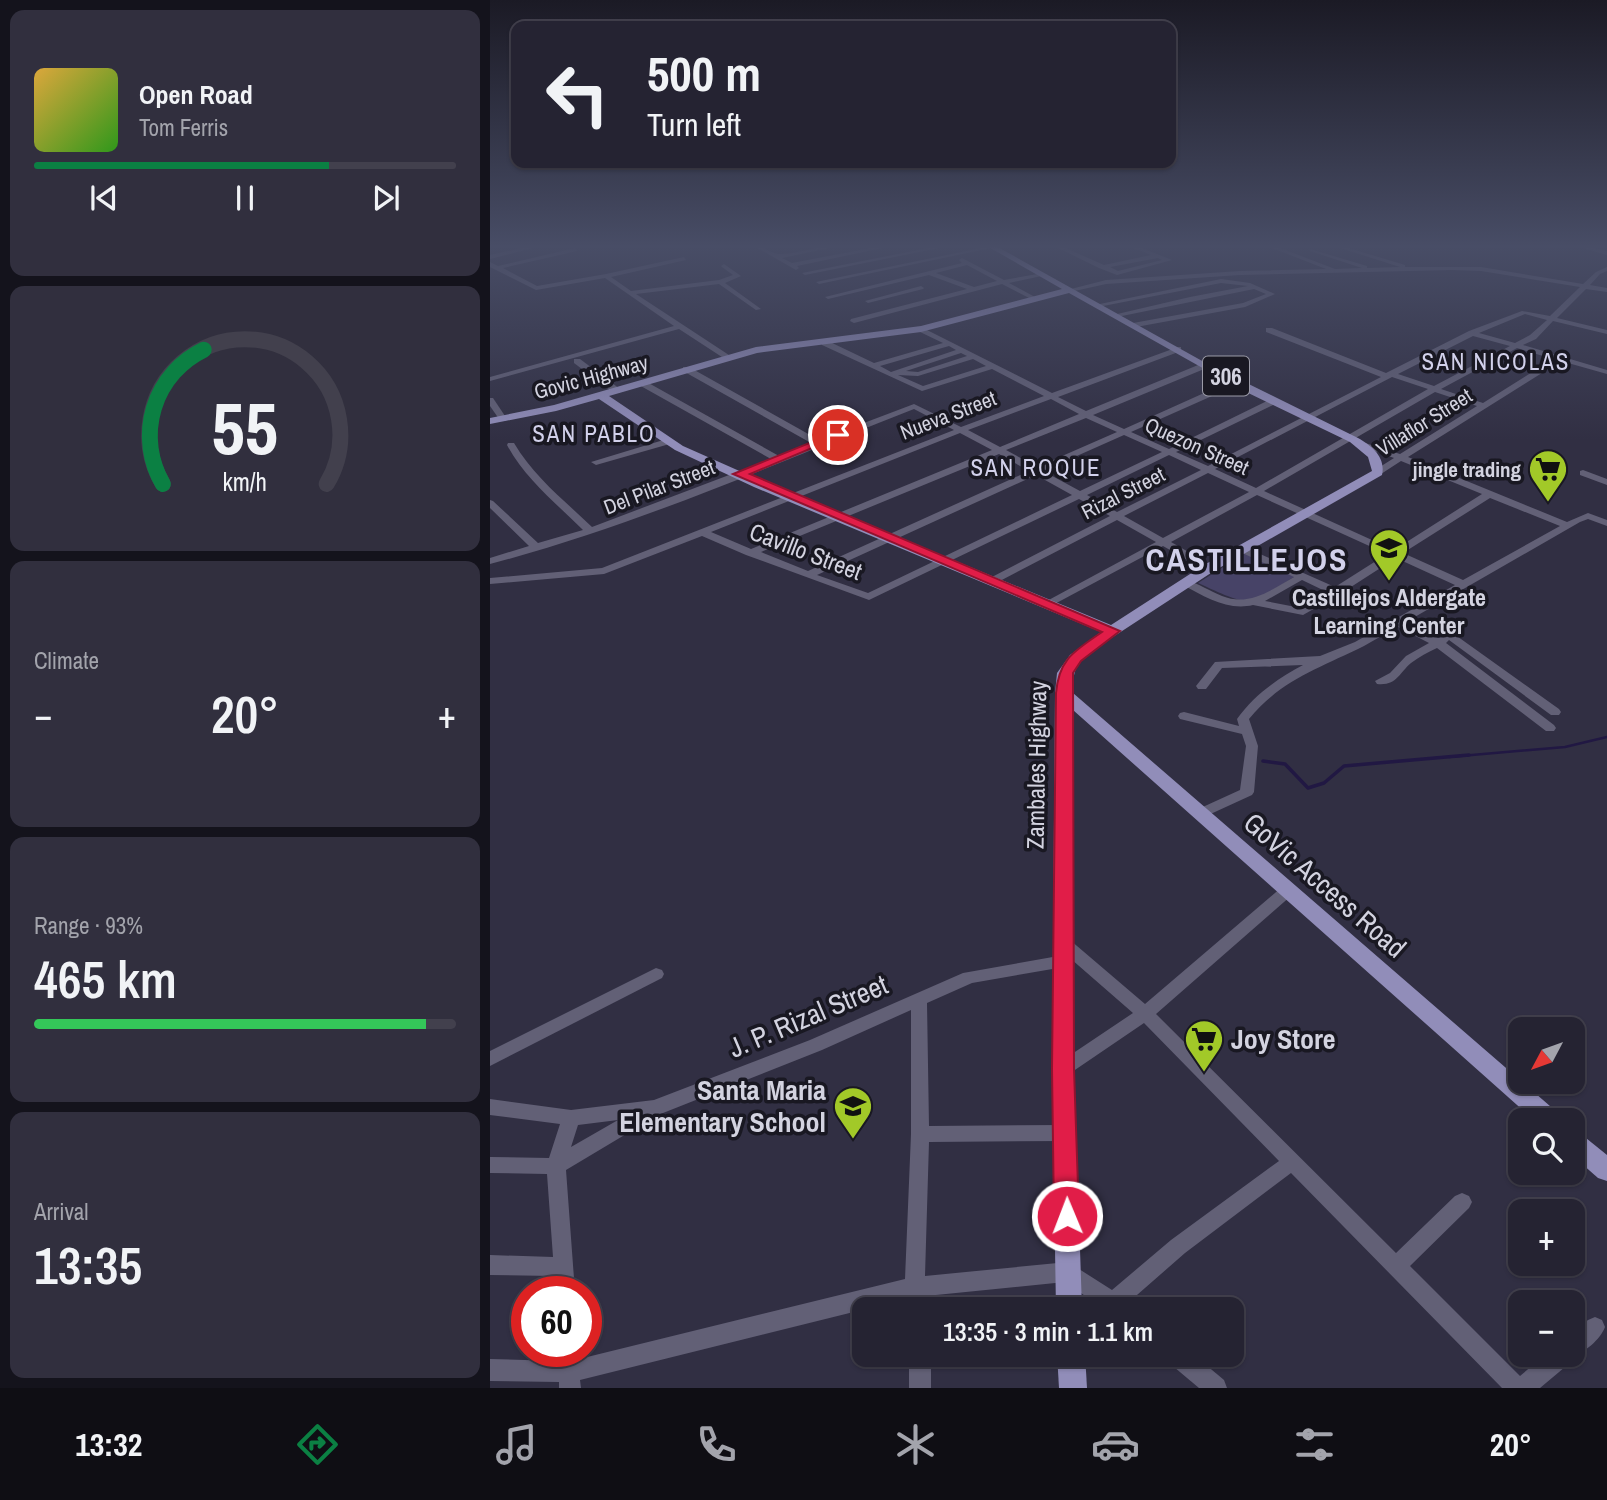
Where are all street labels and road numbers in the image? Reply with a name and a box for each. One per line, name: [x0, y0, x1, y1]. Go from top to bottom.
street label: Govic Highway: [531, 348, 652, 406]
road number: 306: [1203, 356, 1249, 396]
street label: Villaflor Street: [1371, 381, 1478, 463]
street label: Nueva Street: [896, 383, 1000, 447]
street label: Quezon Street: [1140, 410, 1254, 482]
street label: Del Pilar Street: [599, 452, 719, 521]
street label: Rizal Street: [1076, 460, 1170, 526]
street label: Cavillo Street: [745, 515, 867, 587]
street label: Zambales Highway: [1019, 680, 1053, 849]
street label: GoVic Access Road: [1236, 804, 1414, 966]
street label: J. P. Rizal Street: [723, 965, 893, 1067]

